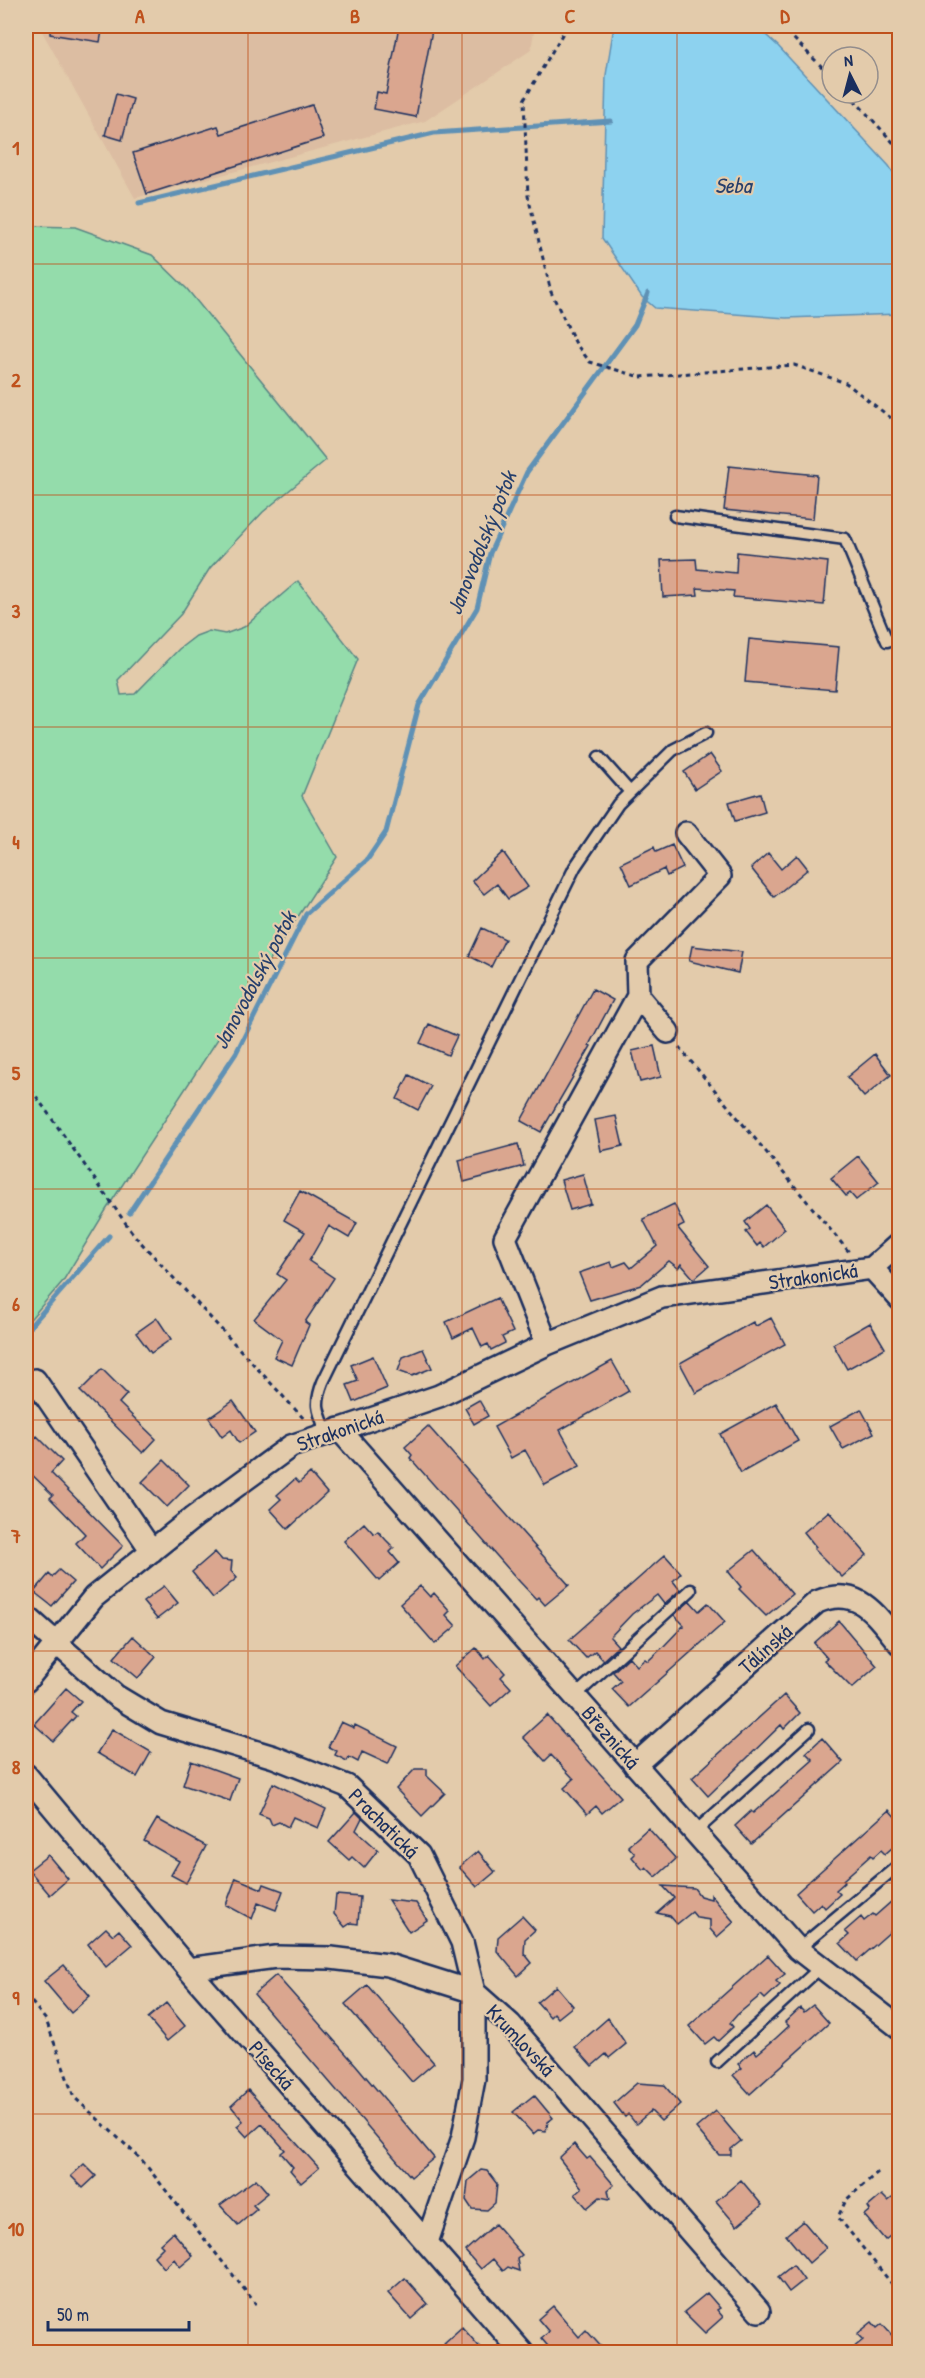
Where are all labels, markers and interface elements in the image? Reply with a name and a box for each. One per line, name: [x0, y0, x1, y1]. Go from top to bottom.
text: A: [135, 2, 145, 29]
text: B: [350, 2, 360, 29]
text: C: [565, 2, 576, 29]
text: D: [780, 2, 790, 29]
north arrow: [820, 45, 880, 105]
text: N: [843, 49, 854, 71]
text: 1: [12, 134, 20, 161]
water label: Seba: [715, 170, 754, 200]
text: 2: [11, 366, 21, 393]
water label: Janovodolský potok: [439, 465, 524, 619]
text: 3: [12, 597, 21, 624]
text: 4: [12, 828, 20, 855]
water label: Janovodolský potok: [205, 904, 304, 1054]
text: 5: [12, 1059, 21, 1086]
street label: Strakonická: [767, 1255, 859, 1297]
text: 6: [12, 1290, 20, 1317]
street label: Strakonická: [293, 1402, 387, 1458]
text: 7: [10, 1522, 21, 1549]
street label: Tálínská: [732, 1617, 798, 1681]
street label: Březnická: [575, 1699, 647, 1775]
text: 8: [12, 1753, 21, 1780]
street label: Prachatická: [342, 1781, 426, 1865]
text: 9: [12, 1984, 20, 2011]
street label: Krumlovská: [480, 1997, 562, 2083]
street label: Písecká: [243, 2034, 301, 2096]
text: 10: [8, 2215, 24, 2242]
scale bar: [48, 2294, 189, 2332]
text: 50 m: [57, 2302, 89, 2327]

